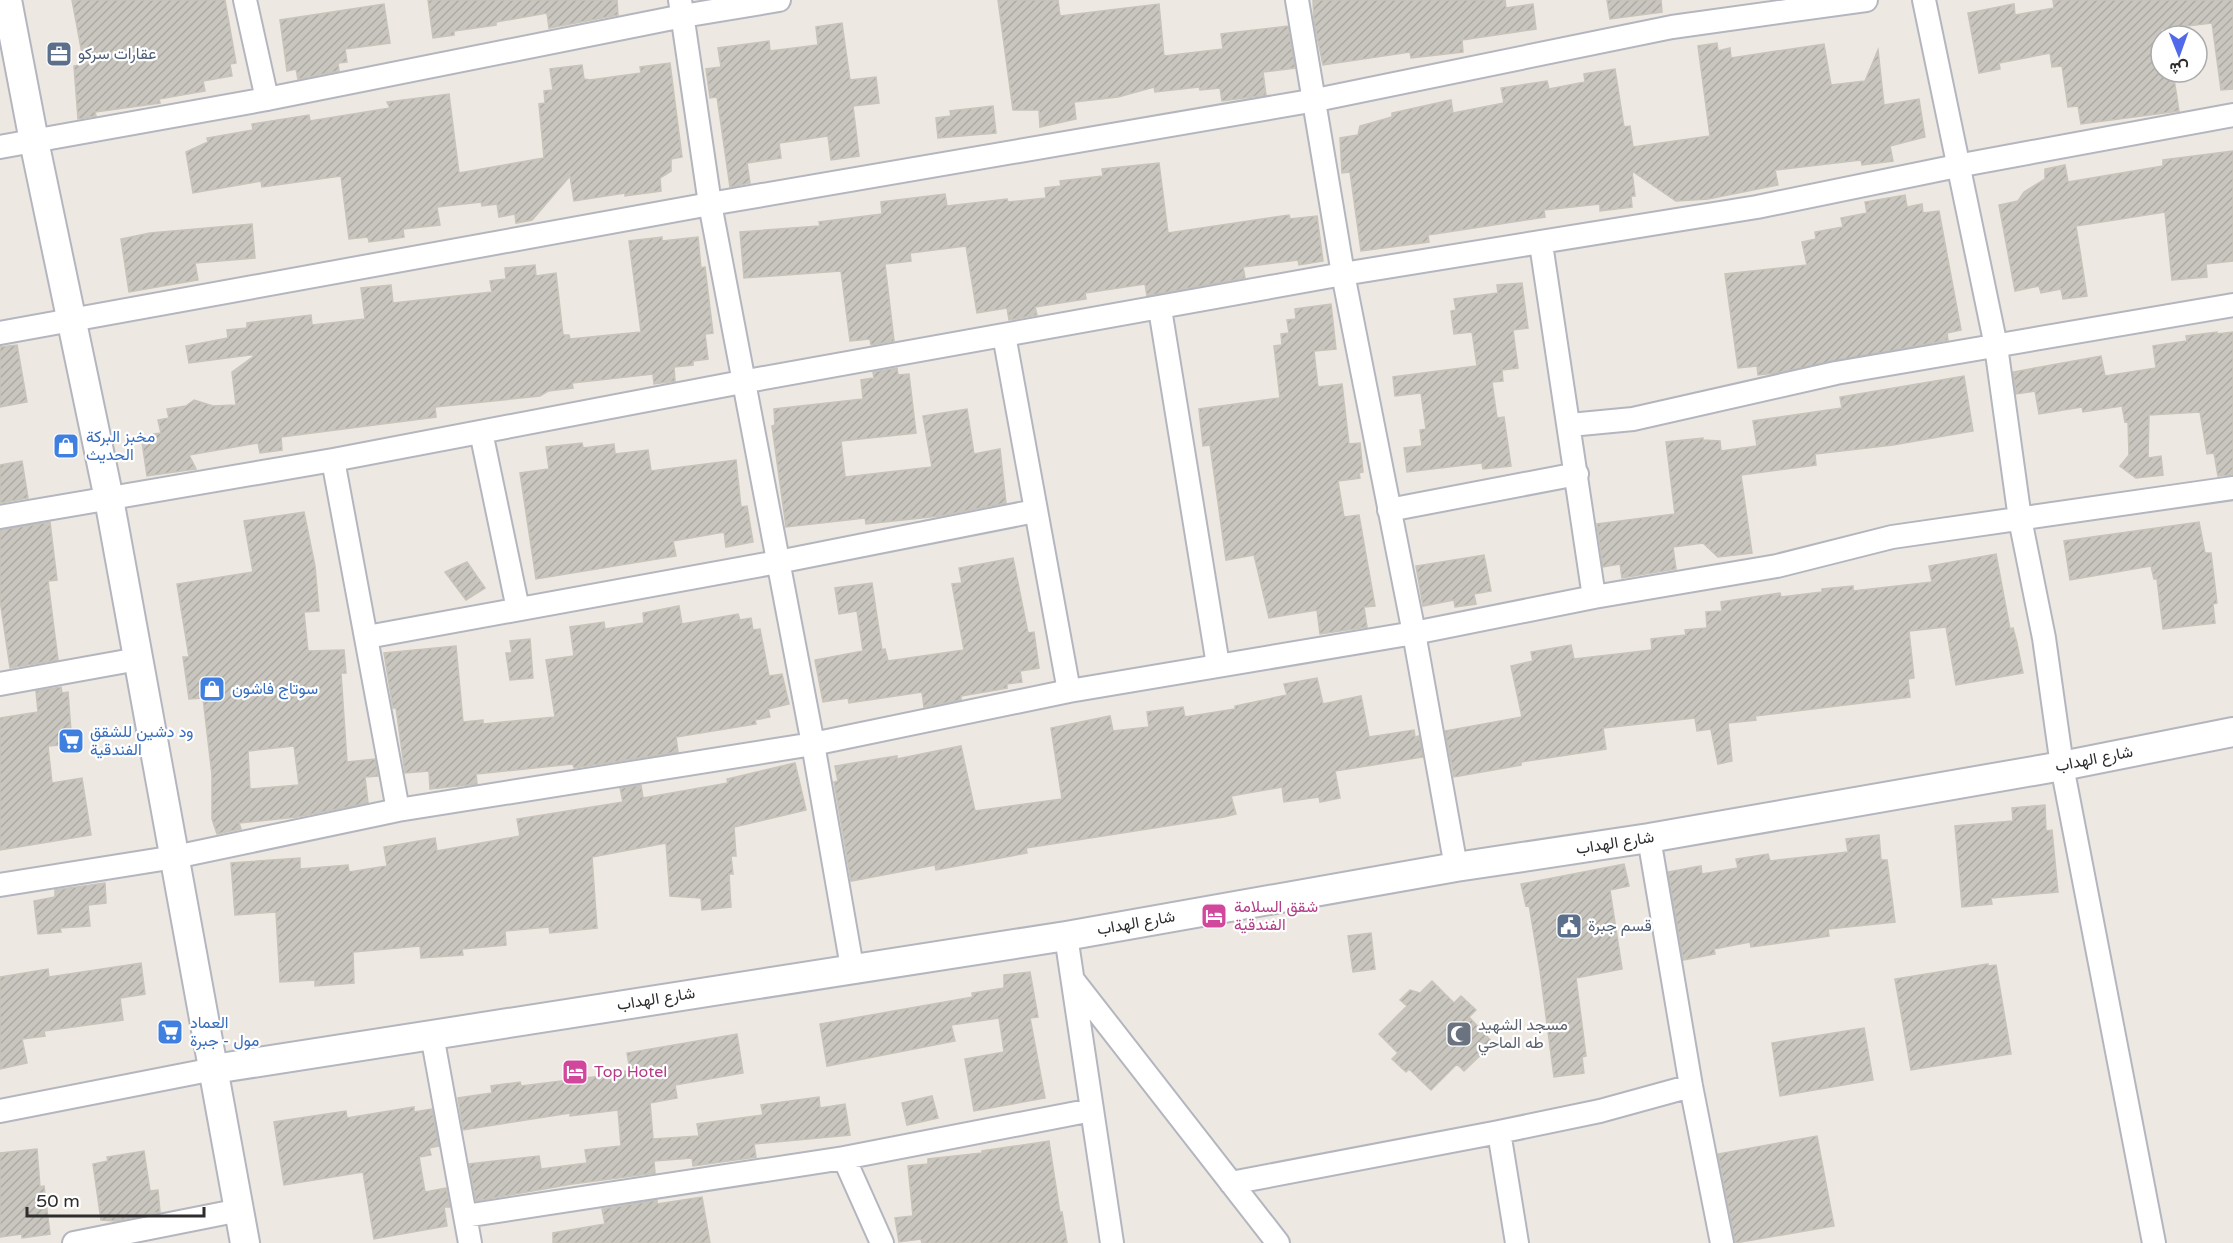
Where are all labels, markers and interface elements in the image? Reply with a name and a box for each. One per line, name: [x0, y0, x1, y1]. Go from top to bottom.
north arrow: [2149, 24, 2209, 84]
office icon: عقارات سركو: [44, 39, 74, 69]
place label: عقارات سركو: [78, 44, 156, 64]
text: ش: [2169, 58, 2189, 78]
place label: مخبز البركة الحديث: [86, 427, 155, 465]
shop icon: مخبز البركة الحديث: [51, 431, 81, 461]
shop icon: سوتاج فاشون: [197, 674, 227, 704]
place label: سوتاج فاشون: [232, 679, 318, 700]
place label: ود دشين للشقق الفندقية: [90, 722, 193, 760]
supermarket icon: ود دشين للشقق الفندقية: [56, 726, 86, 756]
street label: شارع الهداب: [2053, 742, 2135, 777]
street label: شارع الهداب: [1574, 827, 1656, 860]
place label: شقق السلامة الفندقية: [1234, 897, 1318, 935]
hotel icon: شقق السلامة الفندقية: [1199, 901, 1229, 931]
street label: شارع الهداب: [1095, 906, 1177, 941]
public building icon: قسم جبرة: [1554, 911, 1584, 941]
place label: قسم جبرة: [1588, 916, 1652, 936]
street label: شارع الهداب: [615, 983, 697, 1016]
place label: العماد مول - جبرة: [190, 1013, 259, 1051]
place label: مسجد الشهيد طه الماحي: [1478, 1015, 1568, 1056]
supermarket icon: العماد مول - جبرة: [155, 1017, 185, 1047]
mosque icon: مسجد الشهيد طه الماحي: [1444, 1019, 1474, 1049]
hotel icon: Top Hotel: [560, 1057, 590, 1087]
place label: Top Hotel: [594, 1062, 667, 1082]
scale bar: [27, 1180, 204, 1218]
text: 50 m: [36, 1190, 80, 1212]

